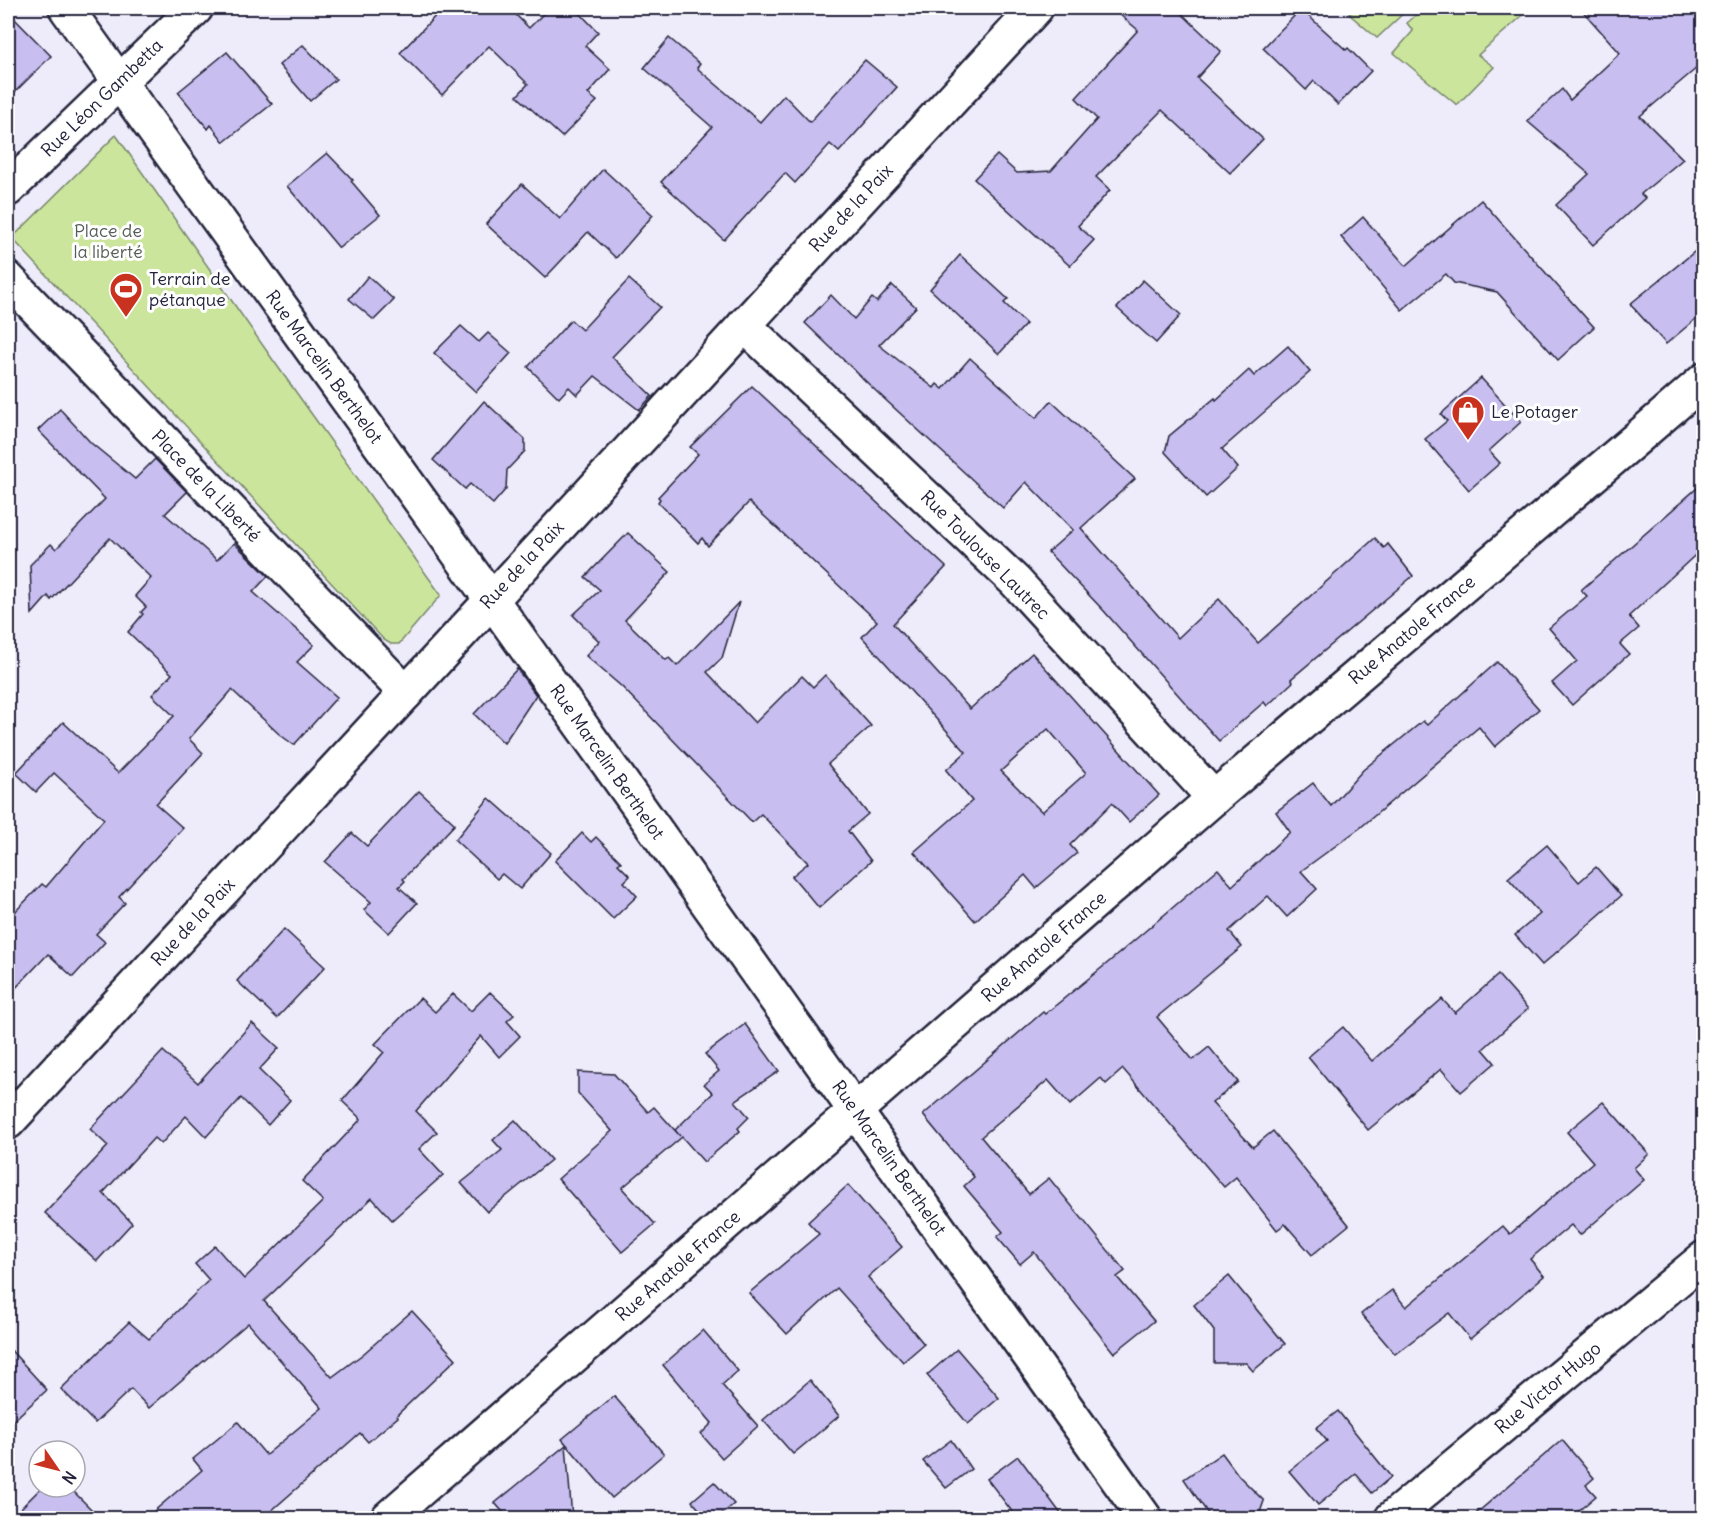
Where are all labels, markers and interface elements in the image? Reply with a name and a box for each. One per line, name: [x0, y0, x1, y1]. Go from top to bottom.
street label: Rue Léon Gambetta: [36, 34, 167, 162]
street label: Rue de la Paix: [804, 159, 897, 257]
park label: Place de la liberté: [73, 219, 143, 263]
place label: Terrain de pétanque: [149, 267, 231, 311]
sports icon: Terrain de pétanque: [108, 271, 144, 318]
street label: Rue Marcelin Berthelot: [261, 285, 388, 448]
shop icon: Le Potager: [1450, 394, 1486, 441]
place label: Le Potager: [1491, 400, 1579, 423]
street label: Place de la Liberté: [147, 425, 266, 547]
street label: Rue Toulouse Lautrec: [916, 485, 1055, 624]
street label: Rue de la Paix: [475, 516, 568, 614]
street label: Rue Anatole France: [1344, 570, 1480, 689]
street label: Rue Marcelin Berthelot: [545, 680, 670, 844]
street label: Rue de la Paix: [146, 873, 239, 971]
street label: Rue Anatole France: [976, 886, 1111, 1007]
street label: Rue Marcelin Berthelot: [827, 1076, 952, 1240]
street label: Rue Anatole France: [610, 1205, 745, 1326]
street label: Rue Victor Hugo: [1490, 1337, 1605, 1439]
north arrow: [27, 1439, 87, 1499]
text: N: [58, 1467, 81, 1488]

